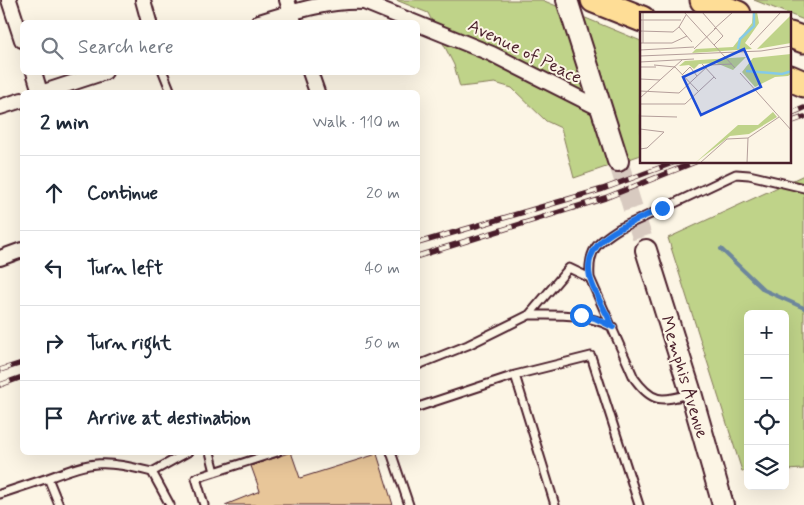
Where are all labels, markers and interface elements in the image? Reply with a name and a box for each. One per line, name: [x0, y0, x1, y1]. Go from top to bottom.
inset map: [640, 12, 792, 164]
street label: Avenue of Peace: [464, 14, 585, 90]
search box: [20, 20, 420, 75]
icon: search: [38, 34, 66, 62]
text: Search here: [78, 35, 174, 60]
text: 2 min: [40, 109, 89, 137]
text: Walk · 110 m: [312, 112, 400, 133]
icon: ahead: [40, 179, 68, 207]
text: Continue: [87, 181, 158, 206]
text: 20 m: [366, 183, 400, 204]
route end: [651, 197, 674, 220]
icon: left: [40, 254, 68, 282]
text: Turn left: [87, 256, 163, 281]
text: 40 m: [364, 258, 400, 279]
route start: [570, 304, 593, 327]
map controls: [744, 310, 789, 490]
button: +: [744, 310, 789, 355]
street label: Memphis Avenue: [654, 313, 714, 441]
icon: right: [40, 329, 68, 357]
text: Turn right: [87, 331, 171, 356]
text: 50 m: [364, 333, 400, 354]
button: −: [744, 355, 789, 400]
button: locate: [744, 400, 789, 445]
icon: arrive: [40, 404, 68, 432]
text: Arrive at destination: [87, 406, 251, 431]
button: layers: [744, 445, 789, 490]

